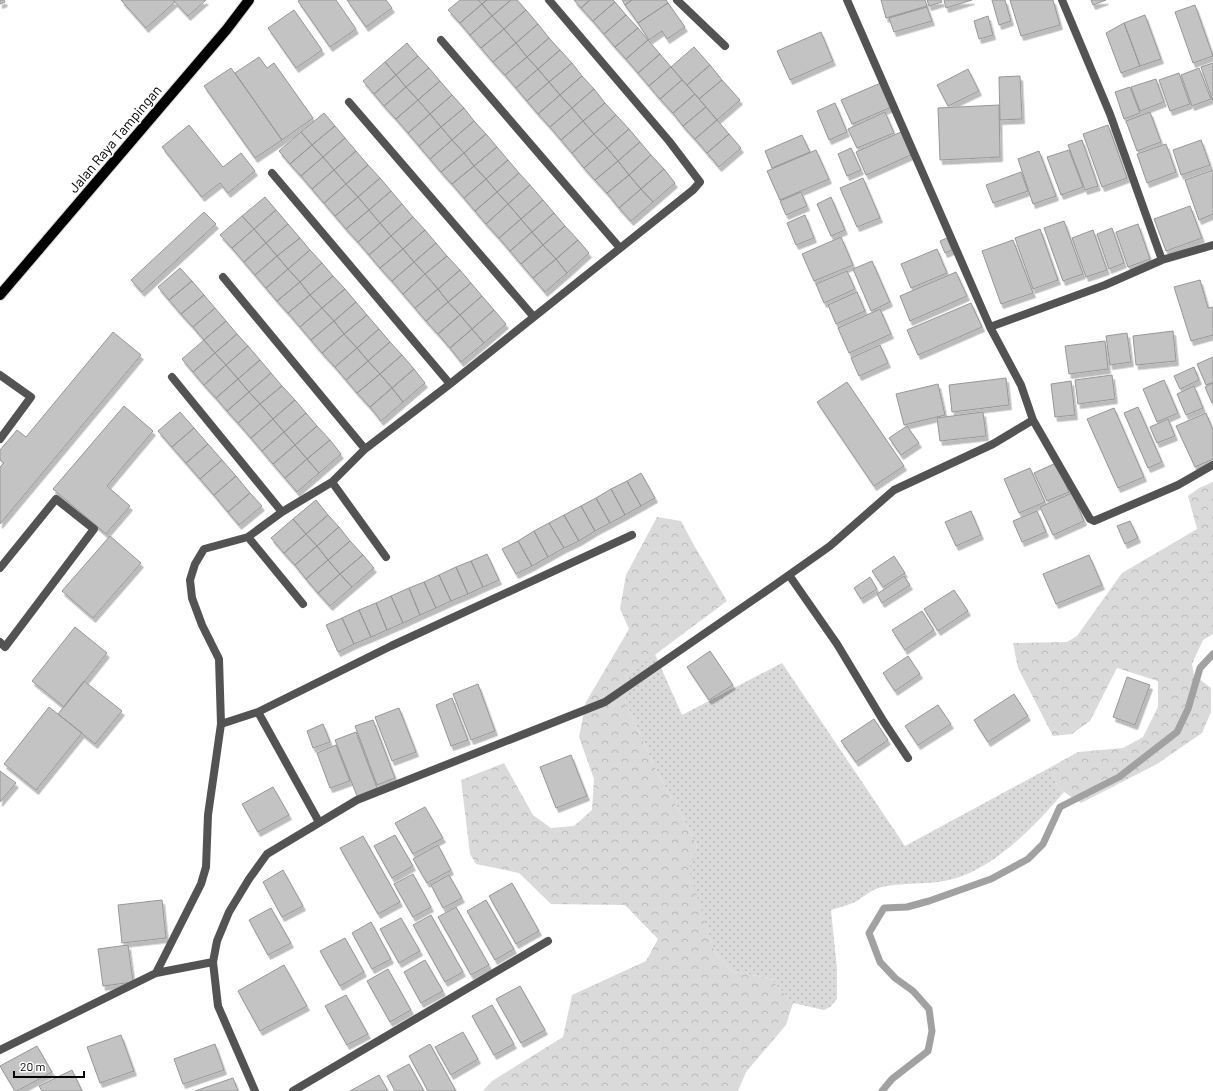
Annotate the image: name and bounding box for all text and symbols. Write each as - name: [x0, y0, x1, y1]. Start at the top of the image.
- street label: Jalan Raya Tampingan: [65, 81, 165, 196]
- scale bar: [14, 1053, 84, 1079]
- text: 20 m: [20, 1059, 46, 1073]

